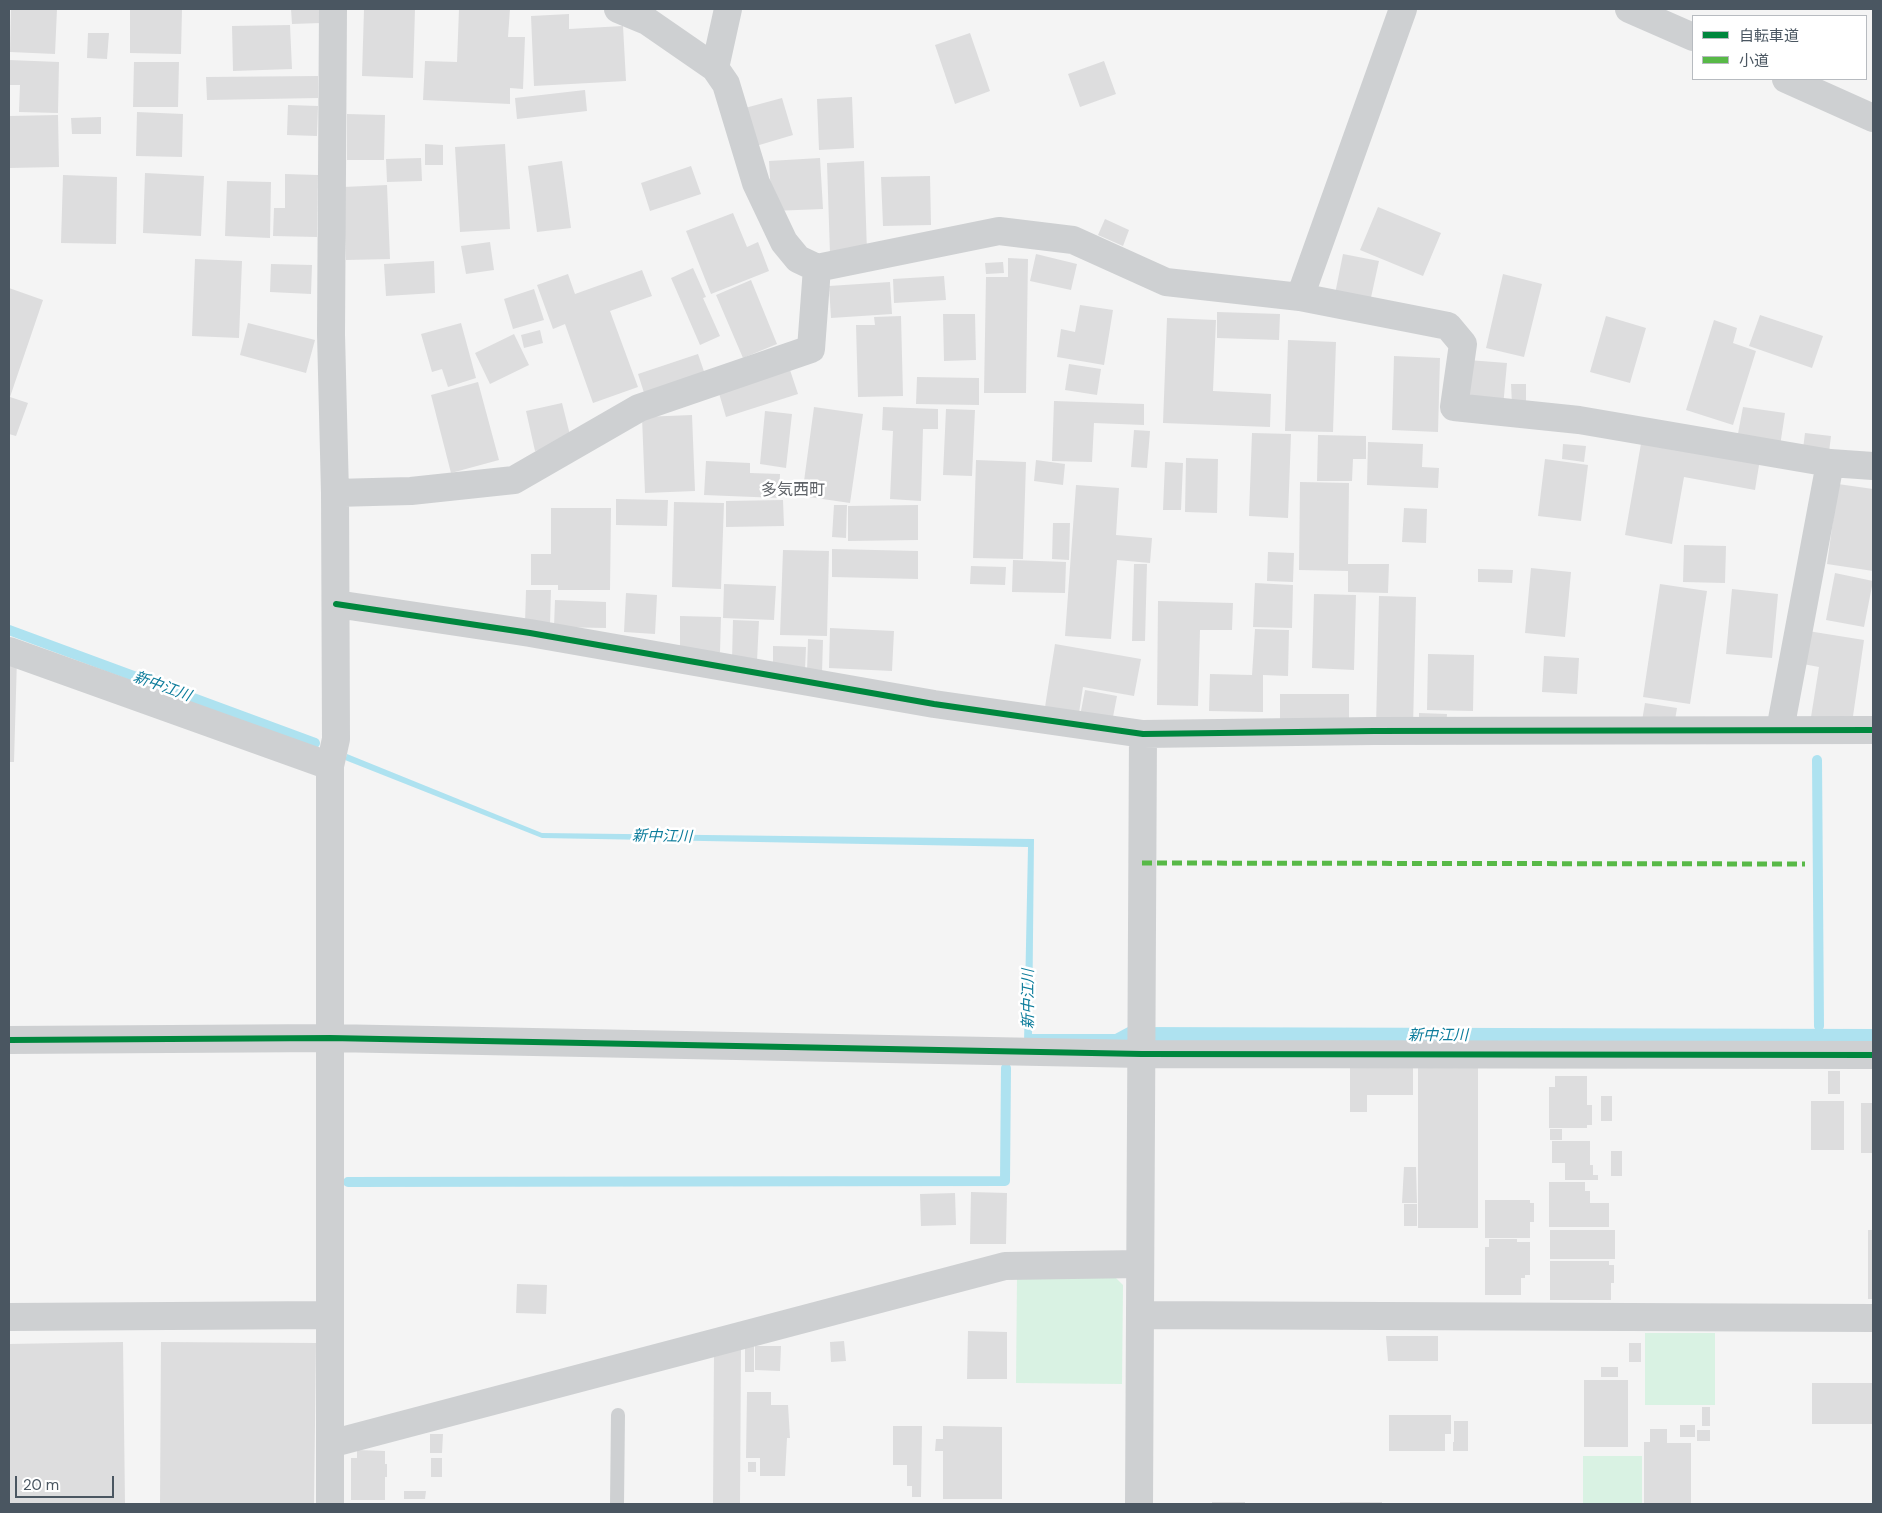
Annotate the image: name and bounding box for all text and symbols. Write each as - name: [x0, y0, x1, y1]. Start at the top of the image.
- legend: [1692, 15, 1867, 80]
- text: 自転車道: [1739, 26, 1799, 46]
- text: 小道: [1739, 51, 1769, 71]
- district label: 多気西町: [761, 481, 825, 501]
- water label: 新中江川: [131, 668, 193, 706]
- water label: 新中江川: [632, 827, 692, 847]
- water label: 新中江川: [1020, 969, 1038, 1029]
- water label: 新中江川: [1408, 1027, 1468, 1045]
- scale bar: [18, 1466, 116, 1498]
- text: 20 m: [23, 1475, 59, 1495]

